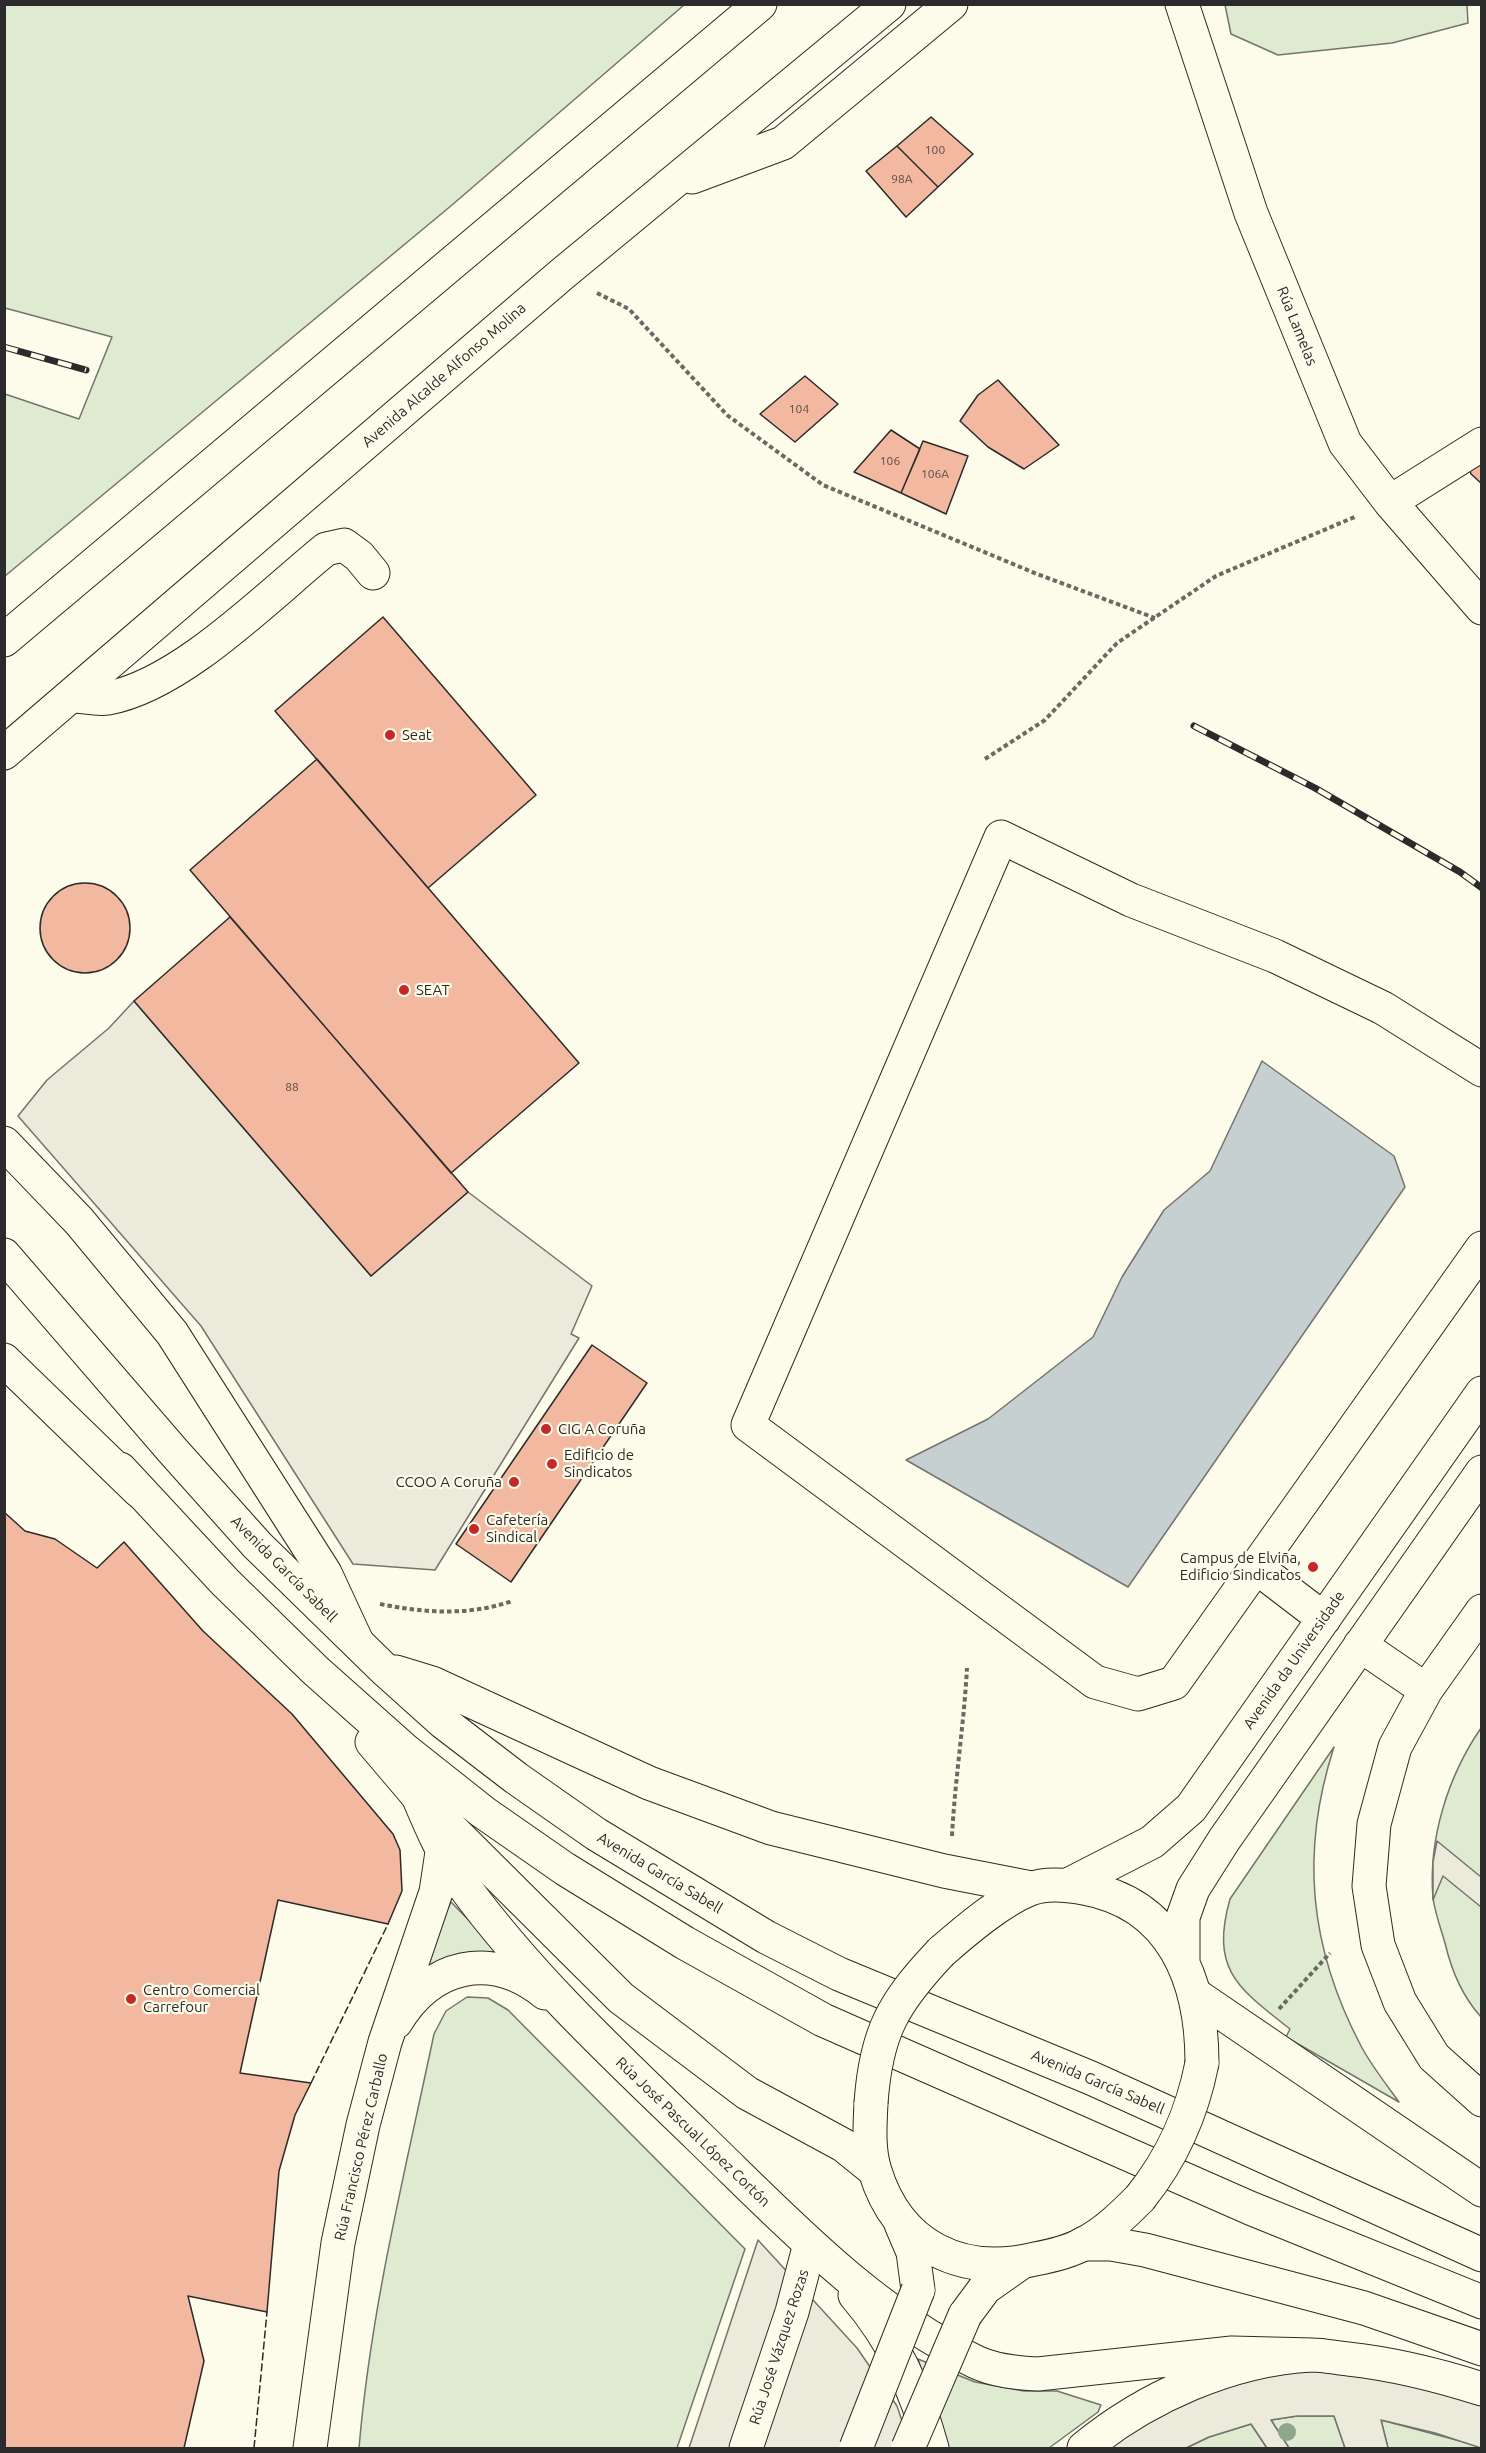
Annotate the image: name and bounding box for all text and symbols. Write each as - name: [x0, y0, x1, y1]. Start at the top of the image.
- house number: 100: [925, 143, 945, 157]
- house number: 98A: [891, 172, 913, 186]
- street label: Rúa Lamelas: [1273, 284, 1321, 368]
- street label: Avenida Alcalde Alfonso Molina: [358, 299, 530, 451]
- house number: 104: [789, 402, 809, 416]
- house number: 106: [880, 454, 900, 468]
- house number: 106A: [921, 467, 949, 481]
- place label: Seat: [402, 726, 432, 744]
- marker: Seat: [383, 728, 397, 742]
- place label: SEAT: [416, 981, 450, 999]
- marker: SEAT: [397, 983, 411, 997]
- house number: 88: [285, 1080, 299, 1094]
- place label: CIG A Coruña: [558, 1420, 646, 1438]
- marker: CIG A Coruña: [539, 1422, 553, 1436]
- place label: Edificio de Sindicatos: [564, 1446, 634, 1481]
- marker: Edificio de Sindicatos: [545, 1457, 559, 1471]
- place label: CCOO A Coruña: [396, 1473, 502, 1491]
- marker: CCOO A Coruña: [507, 1475, 521, 1489]
- place label: Cafetería Sindical: [486, 1511, 548, 1546]
- street label: Avenida García Sabell: [227, 1512, 341, 1626]
- marker: Cafetería Sindical: [467, 1522, 481, 1536]
- place label: Campus de Elviña, Edificio Sindicatos: [1180, 1549, 1301, 1584]
- marker: Campus de Elviña, Edificio Sindicatos: [1306, 1560, 1320, 1574]
- street label: Avenida da Universidade: [1239, 1587, 1349, 1733]
- street label: Avenida García Sabell: [594, 1829, 726, 1917]
- place label: Centro Comercial Carrefour: [143, 1981, 260, 2016]
- marker: Centro Comercial Carrefour: [124, 1992, 138, 2006]
- street label: Avenida García Sabell: [1029, 2046, 1167, 2118]
- street label: Rúa Francisco Pérez Carballo: [331, 2052, 391, 2242]
- street label: Rúa José Pascual López Cortón: [612, 2053, 774, 2211]
- street label: Rúa José Vázquez Rozas: [745, 2267, 813, 2427]

